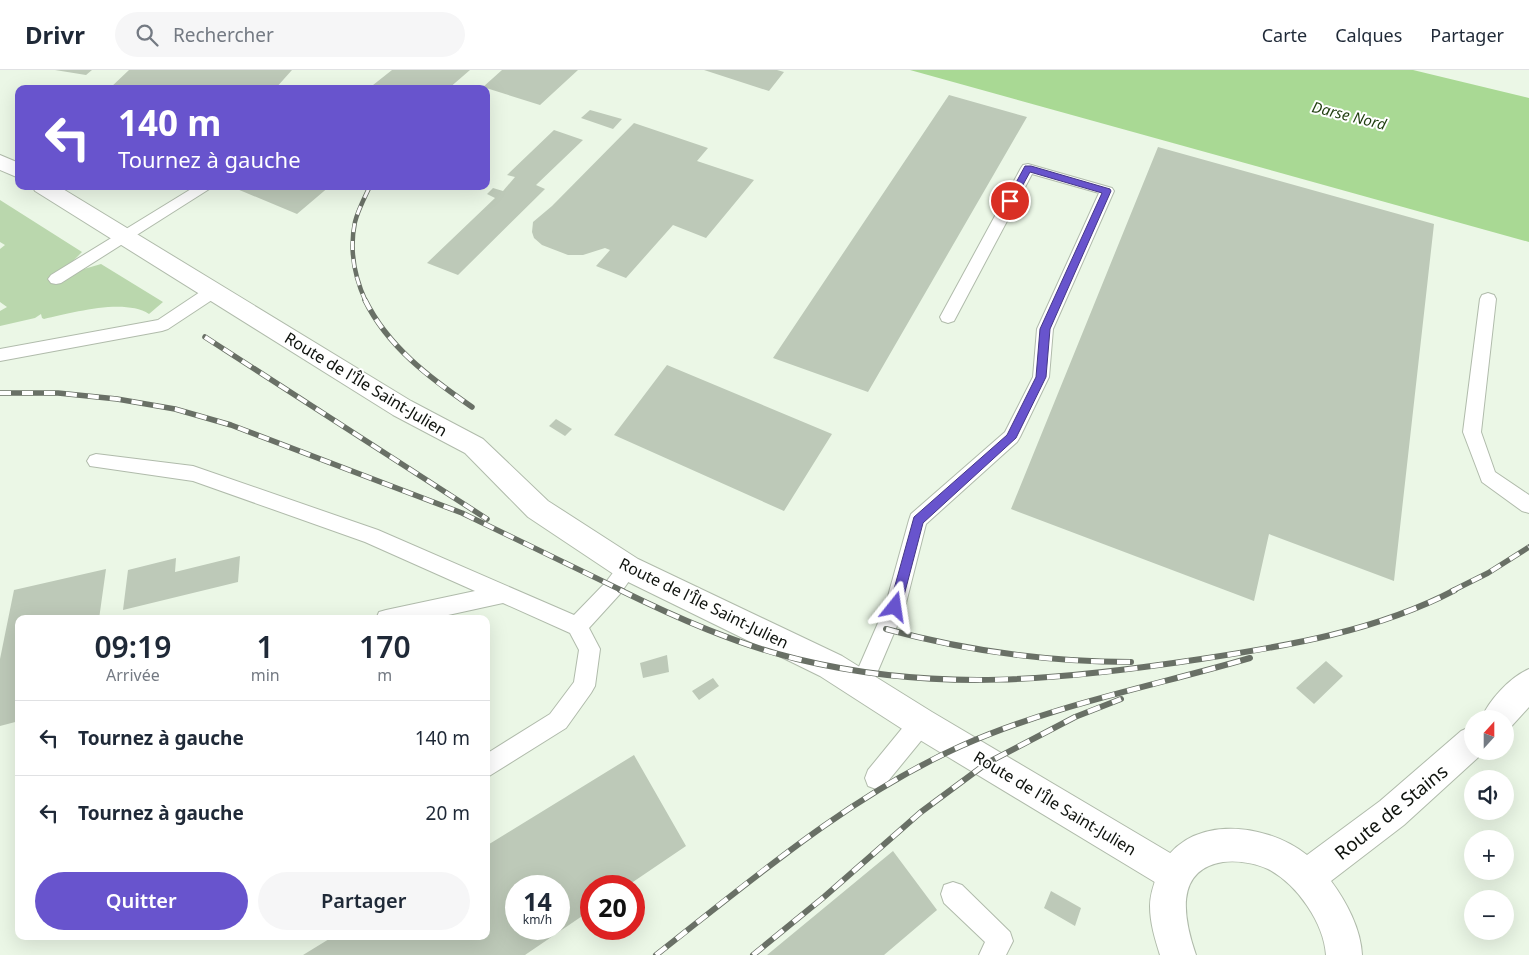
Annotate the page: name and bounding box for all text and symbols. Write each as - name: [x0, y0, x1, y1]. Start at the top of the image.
- search box: [115, 12, 465, 57]
- text: Drivr: [25, 18, 85, 51]
- icon: search: [133, 21, 161, 49]
- text: Rechercher: [173, 22, 274, 48]
- text: Carte: [1262, 23, 1307, 47]
- text: Calques: [1335, 23, 1402, 47]
- text: Partager: [1430, 23, 1504, 47]
- water label: Darse Nord: [1310, 96, 1389, 134]
- text: 140 m: [118, 99, 221, 146]
- icon: left: [35, 105, 100, 170]
- text: Tournez à gauche: [118, 144, 301, 174]
- pin: [989, 180, 1031, 222]
- icon: arrive: [996, 187, 1024, 215]
- street label: Route de l'Île Saint-Julien: [281, 327, 451, 441]
- street label: Route de l'Île Saint-Julien: [616, 552, 792, 654]
- position arrow: [868, 580, 920, 632]
- text: 09:19: [94, 626, 171, 667]
- text: 1: [257, 626, 274, 667]
- text: 170: [359, 626, 411, 667]
- text: Arrivée: [106, 664, 160, 686]
- text: min: [251, 664, 280, 686]
- text: m: [377, 664, 392, 686]
- north arrow: [1464, 710, 1514, 760]
- map controls: [1464, 710, 1514, 940]
- icon: left: [35, 724, 63, 752]
- text: Tournez à gauche: [78, 725, 244, 751]
- text: 140 m: [415, 725, 470, 751]
- street label: Route de l'Île Saint-Julien: [970, 746, 1140, 860]
- street label: Route de Stains: [1329, 758, 1453, 866]
- button: sound: [1464, 770, 1514, 820]
- icon: left: [35, 799, 63, 827]
- text: Tournez à gauche: [78, 800, 244, 826]
- text: 20 m: [426, 800, 470, 826]
- button: +: [1464, 830, 1514, 880]
- button: Quitter: [35, 872, 248, 930]
- button: Partager: [258, 872, 470, 930]
- speed limit sign: 20: [580, 875, 645, 940]
- text: 14: [523, 884, 552, 918]
- button: −: [1464, 890, 1514, 940]
- text: km/h: [523, 911, 552, 928]

